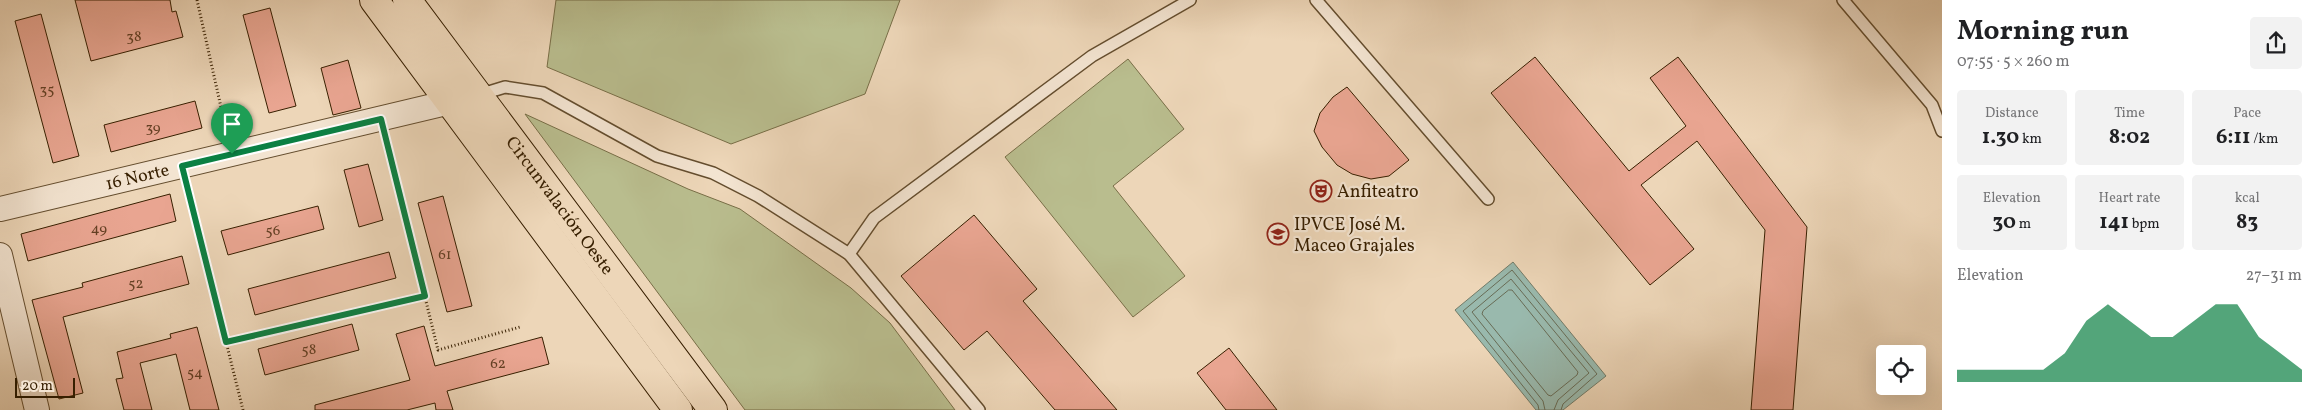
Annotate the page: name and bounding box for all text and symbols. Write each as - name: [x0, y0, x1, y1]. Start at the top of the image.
- text: Morning run: [1957, 12, 2129, 51]
- button: share: [2250, 17, 2302, 69]
- house number: 38: [126, 27, 142, 48]
- text: 07:55 · 5 × 260 m: [1957, 51, 2070, 73]
- house number: 35: [40, 80, 54, 101]
- pin: [211, 103, 253, 154]
- text: Distance: [1985, 104, 2039, 123]
- text: Time: [2114, 104, 2145, 123]
- text: Pace: [2233, 104, 2261, 123]
- icon: arrive: [218, 110, 246, 138]
- house number: 39: [145, 118, 161, 139]
- text: 1.30: [1982, 123, 2019, 152]
- text: 8:02: [2109, 123, 2150, 152]
- text: 6:11: [2216, 123, 2250, 152]
- text: km: [2019, 130, 2042, 149]
- text: /km: [2250, 130, 2278, 149]
- street label: Circunvalación Oeste: [499, 132, 619, 281]
- street label: 16 Norte: [103, 158, 172, 198]
- theatre icon: Anfiteatro: [1309, 179, 1333, 203]
- place label: Anfiteatro: [1337, 180, 1419, 205]
- text: Elevation: [1983, 189, 2041, 208]
- text: Heart rate: [2099, 189, 2160, 208]
- text: kcal: [2235, 189, 2260, 208]
- text: 30: [1993, 208, 2016, 237]
- text: 141: [2099, 208, 2129, 237]
- text: 83: [2236, 208, 2258, 237]
- place label: IPVCE José M. Maceo Grajales: [1294, 213, 1415, 259]
- text: m: [2016, 215, 2031, 234]
- text: bpm: [2129, 215, 2160, 234]
- house number: 49: [91, 219, 107, 240]
- house number: 56: [266, 221, 280, 242]
- school or university icon: IPVCE José M. Maceo Grajales: [1266, 222, 1290, 246]
- house number: 61: [438, 245, 452, 266]
- text: Elevation: [1957, 265, 2024, 287]
- text: 27–31 m: [2246, 265, 2302, 287]
- house number: 52: [128, 274, 144, 295]
- house number: 58: [302, 340, 316, 361]
- map controls: [1876, 345, 1926, 395]
- button: locate: [1876, 345, 1926, 395]
- house number: 62: [490, 354, 506, 375]
- house number: 54: [187, 363, 203, 384]
- scale bar: [15, 375, 75, 398]
- text: 20 m: [22, 377, 53, 396]

